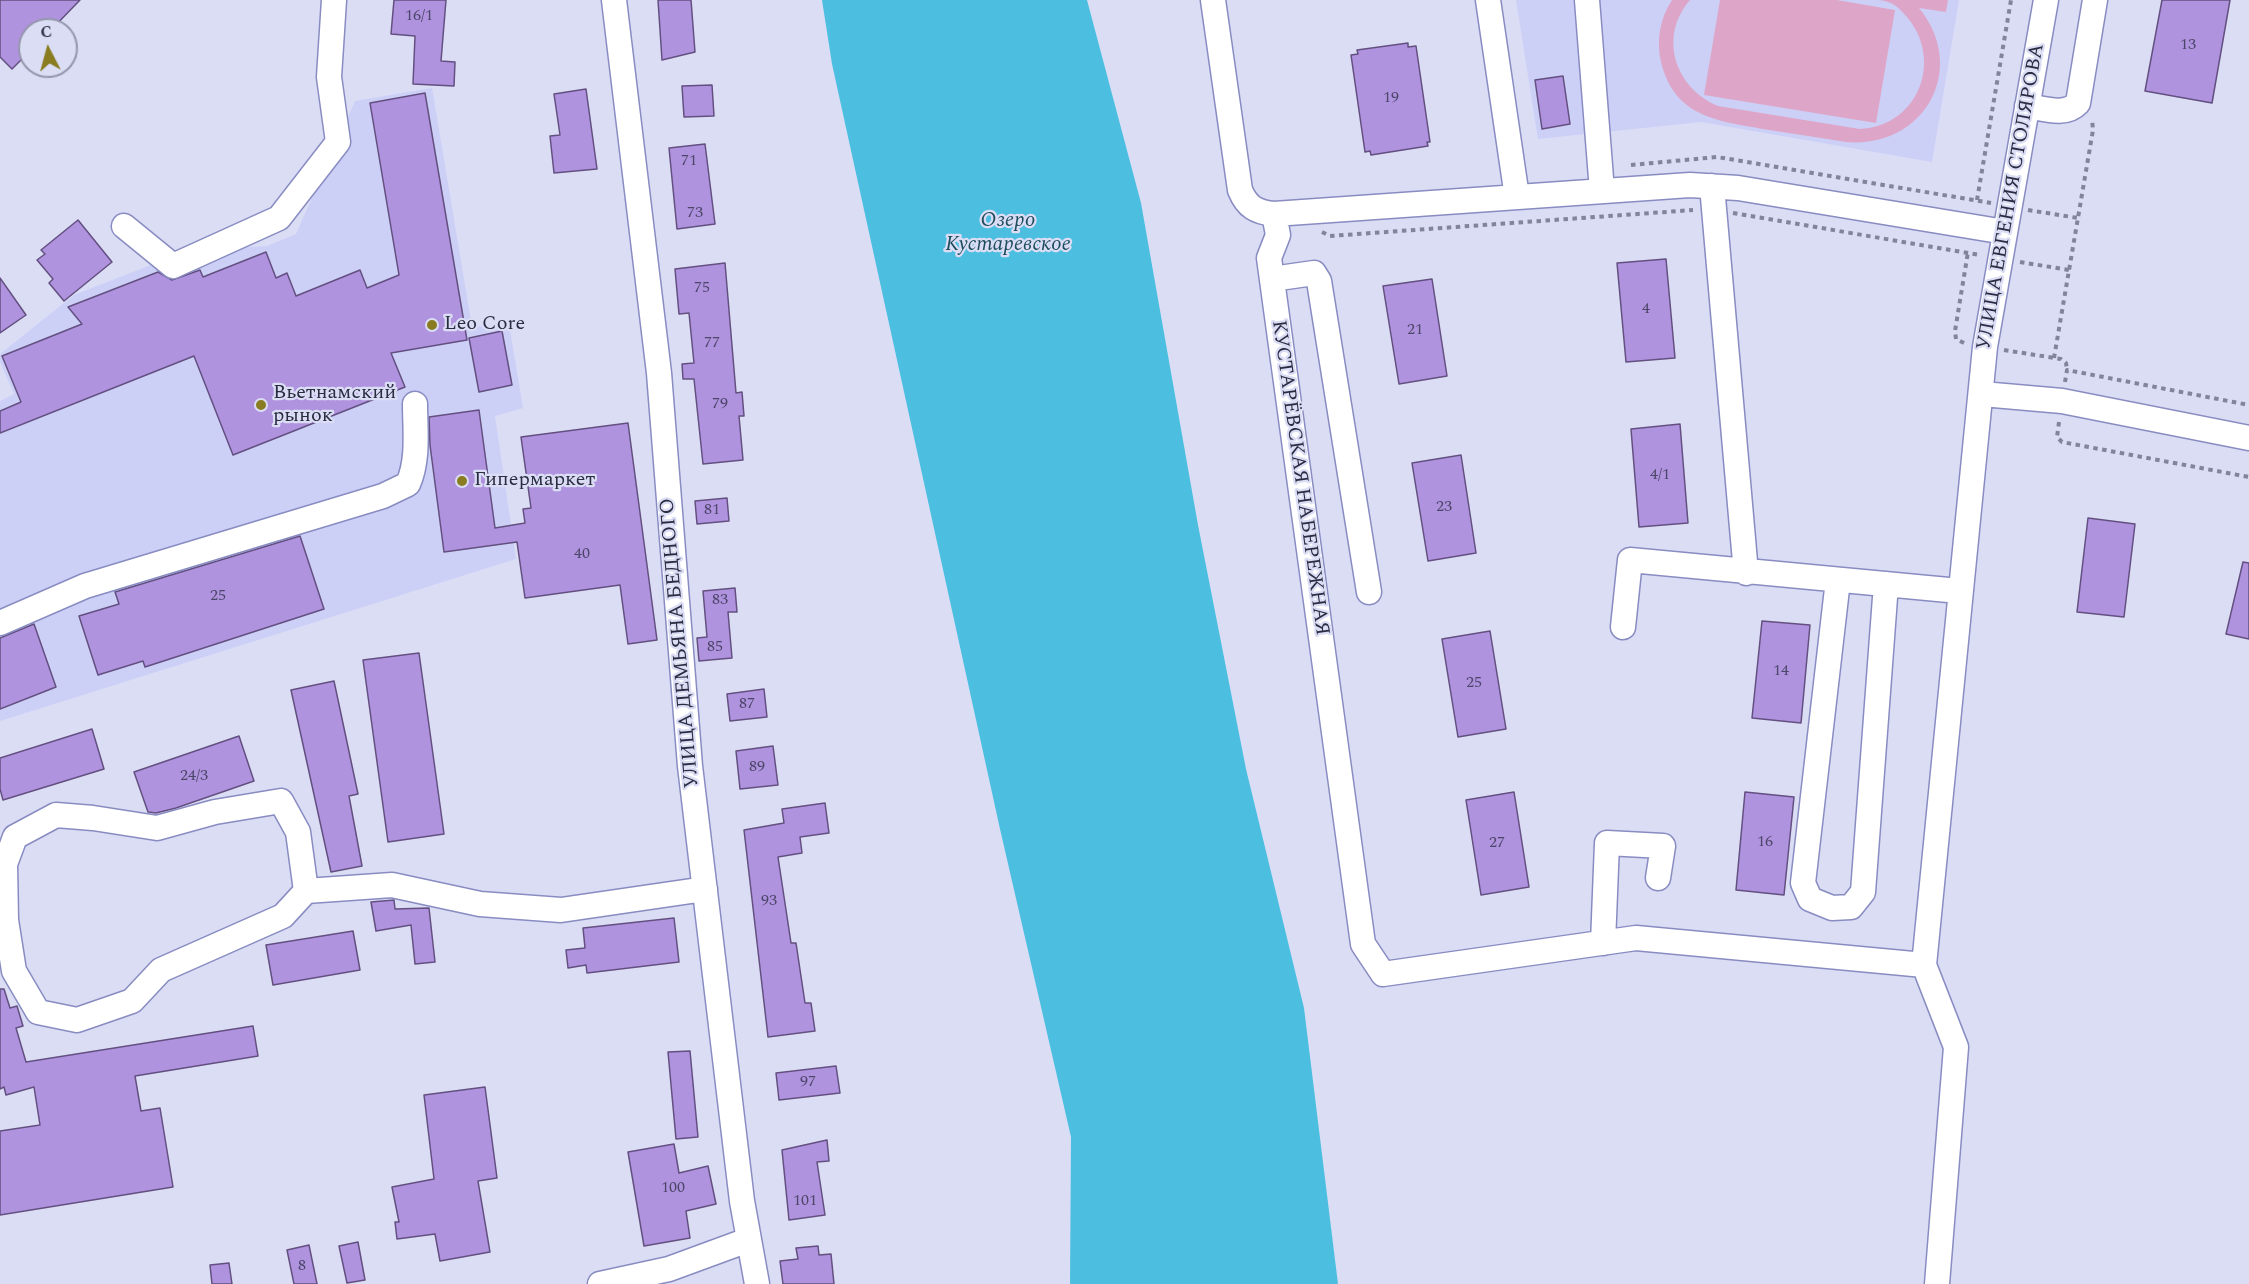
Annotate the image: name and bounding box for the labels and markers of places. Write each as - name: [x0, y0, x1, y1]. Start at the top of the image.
- place label: Leo Core: [444, 313, 525, 337]
- marker: Leo Core: [425, 318, 439, 332]
- place label: Вьетнамский рынок: [273, 382, 396, 429]
- marker: Вьетнамский рынок: [254, 398, 268, 412]
- place label: Гипермаркет: [474, 469, 595, 493]
- marker: Гипермаркет: [455, 474, 469, 488]

